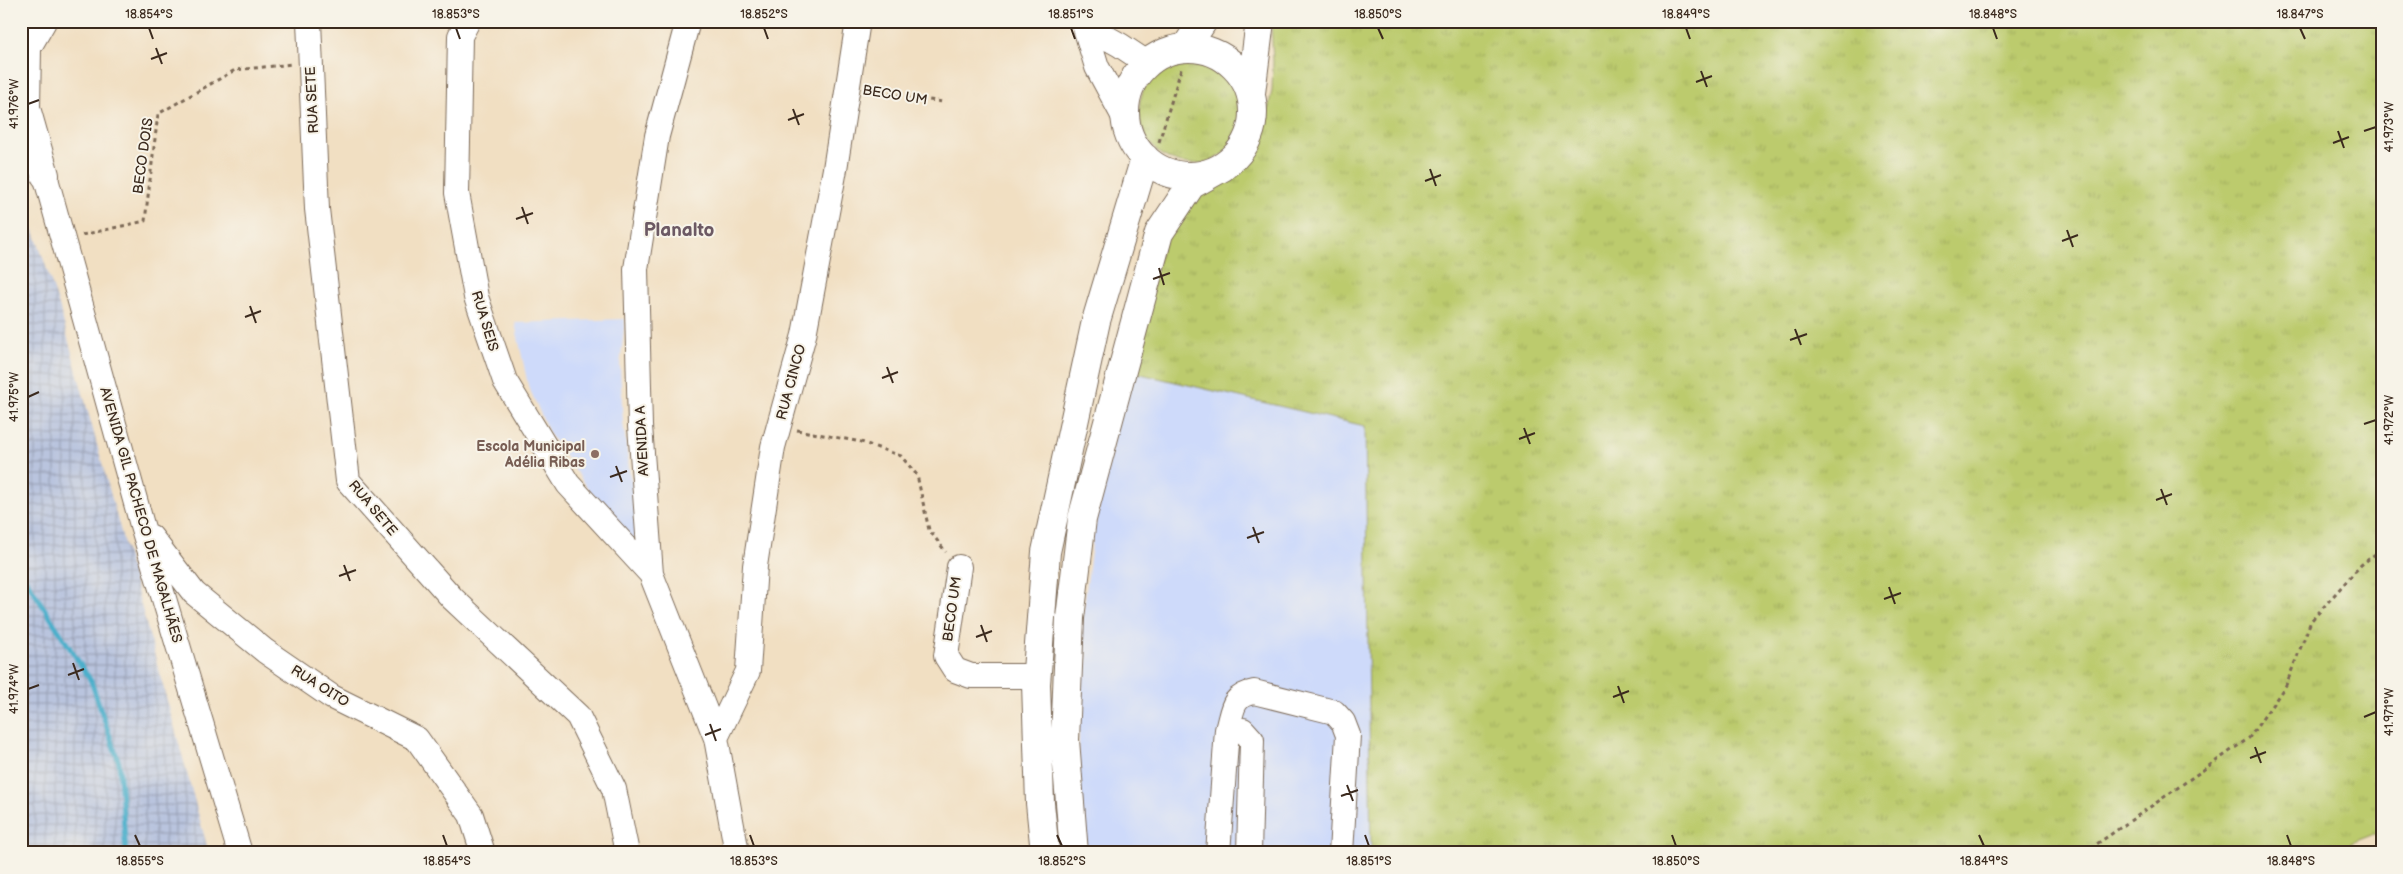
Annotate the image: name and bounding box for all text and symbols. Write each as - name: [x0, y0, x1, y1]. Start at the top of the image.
- text: 18.854°S: [125, 7, 173, 22]
- text: 18.853°S: [432, 7, 480, 22]
- text: 18.852°S: [740, 7, 788, 22]
- text: 18.851°S: [1048, 7, 1094, 22]
- text: 18.850°S: [1354, 7, 1402, 22]
- text: 18.849°S: [1662, 7, 1710, 22]
- text: 18.848°S: [1969, 7, 2017, 22]
- text: 18.847°S: [2277, 7, 2323, 22]
- street label: RUA SETE: [302, 66, 322, 134]
- text: 41.976°W: [7, 79, 22, 129]
- street label: BECO UM: [861, 81, 929, 109]
- text: 41.973°W: [2382, 102, 2397, 152]
- street label: BECO DOIS: [129, 117, 157, 195]
- district label: Planalto: [644, 219, 715, 242]
- street label: RUA SEIS: [468, 289, 502, 353]
- street label: RUA CINCO: [773, 342, 809, 422]
- text: 41.975°W: [7, 372, 22, 422]
- street label: AVENIDA GIL PACHECO DE MAGALHÃES: [96, 385, 187, 645]
- text: 41.972°W: [2382, 395, 2397, 445]
- street label: AVENIDA A: [632, 405, 652, 477]
- place label: Escola Municipal Adélia Ribas: [476, 438, 585, 471]
- marker: Escola Municipal Adélia Ribas: [589, 448, 601, 460]
- street label: RUA SETE: [345, 477, 401, 539]
- street label: BECO UM: [939, 575, 965, 643]
- street label: RUA OITO: [288, 661, 352, 711]
- text: 41.974°W: [7, 664, 22, 714]
- text: 41.971°W: [2382, 688, 2397, 736]
- text: 18.855°S: [116, 854, 164, 869]
- text: 18.854°S: [423, 854, 471, 869]
- text: 18.853°S: [730, 854, 778, 869]
- text: 18.852°S: [1038, 854, 1086, 869]
- text: 18.851°S: [1346, 854, 1392, 869]
- text: 18.850°S: [1652, 854, 1700, 869]
- text: 18.849°S: [1960, 854, 2008, 869]
- text: 18.848°S: [2267, 854, 2315, 869]

